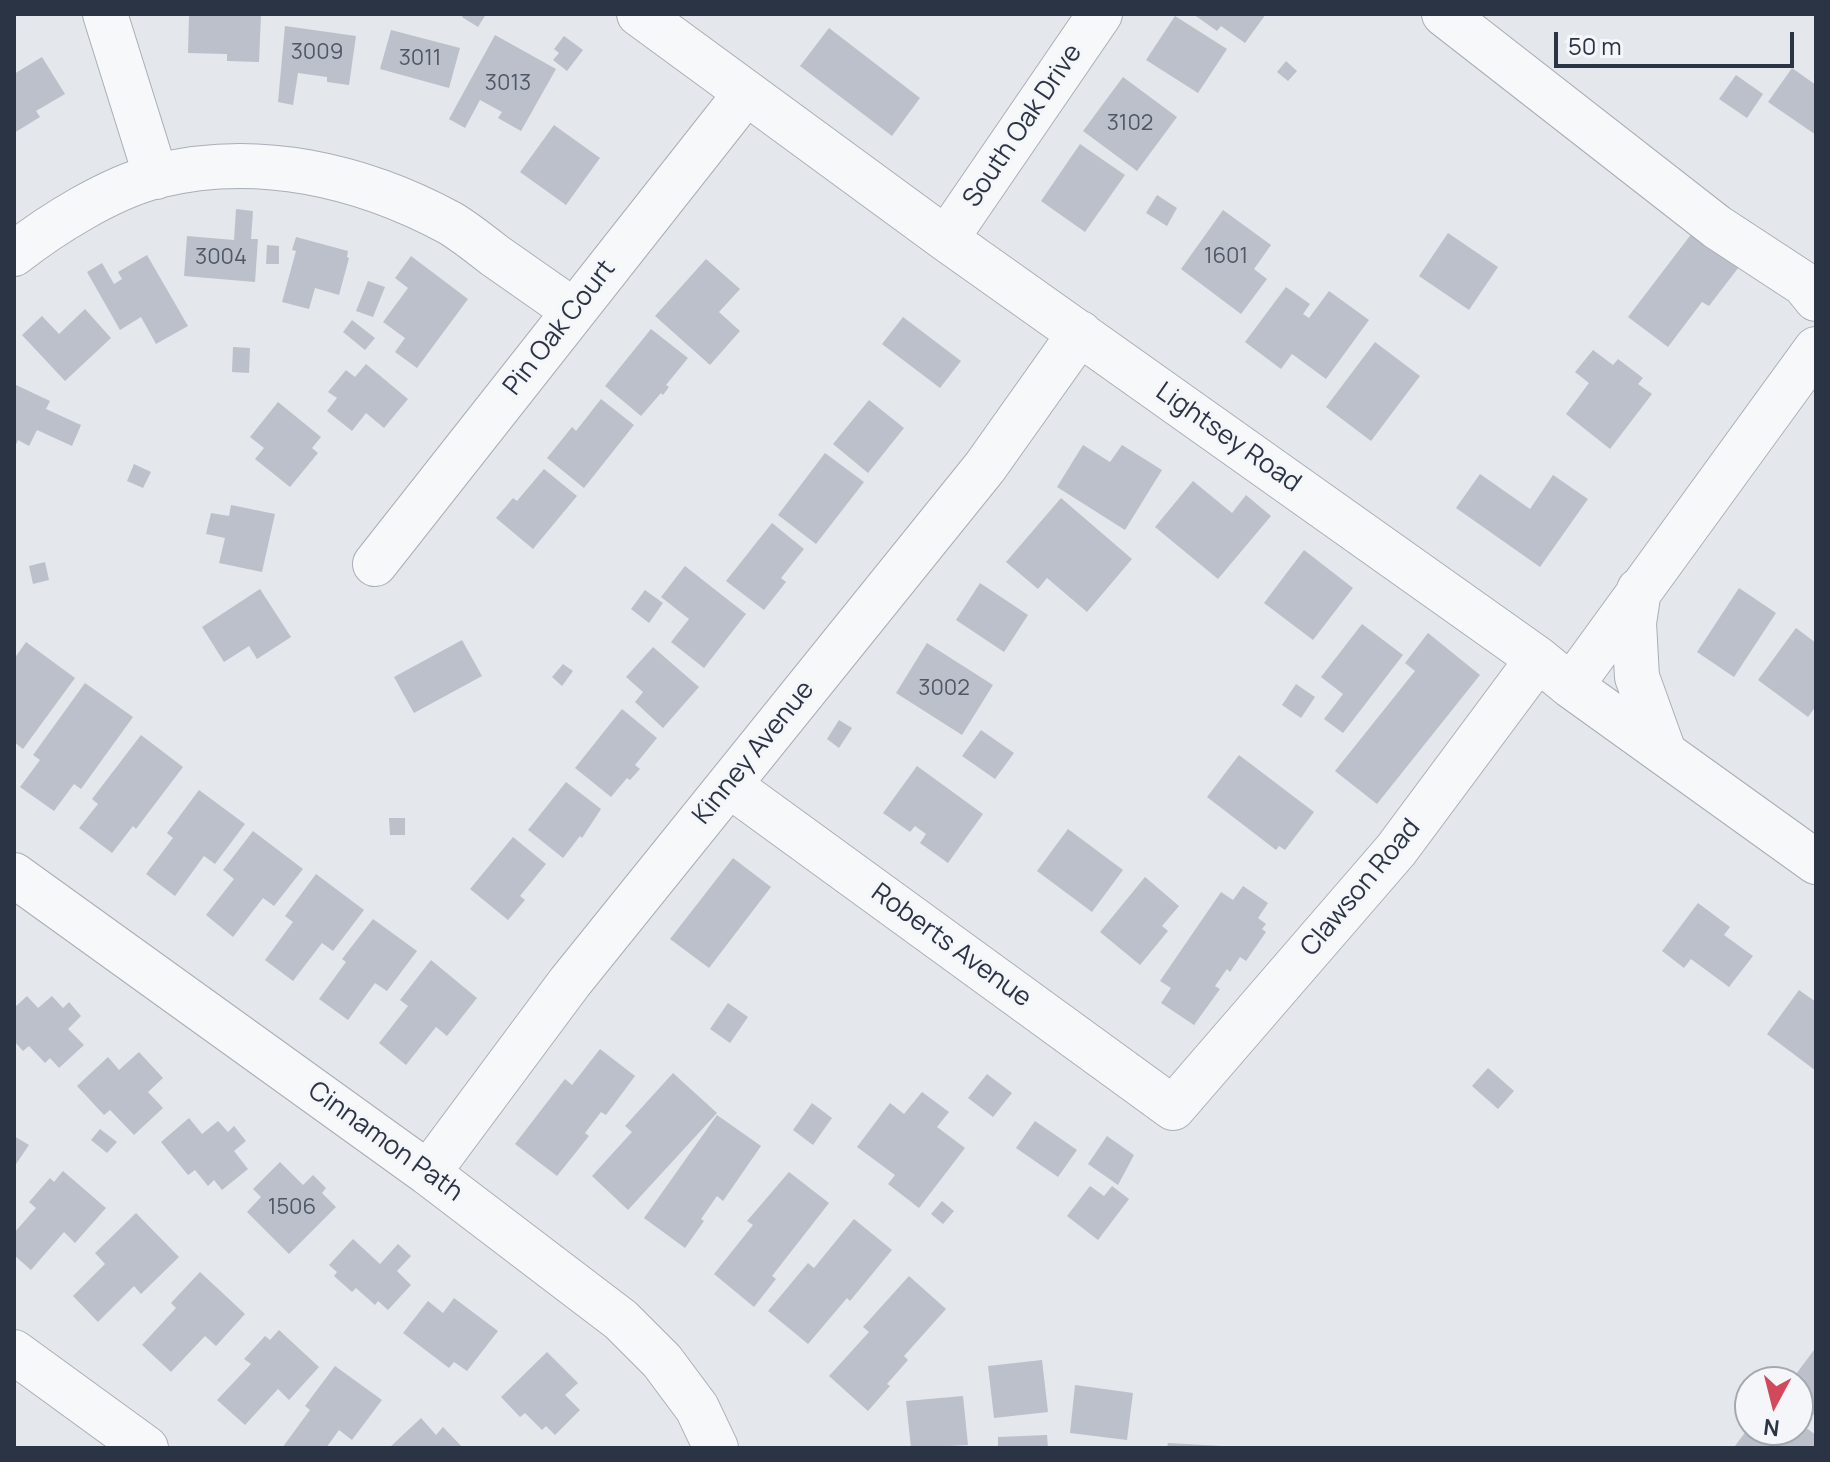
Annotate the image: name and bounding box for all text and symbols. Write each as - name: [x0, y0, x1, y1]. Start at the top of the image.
- scale bar: [1558, 16, 1798, 66]
- text: 50 m: [1568, 29, 1622, 62]
- street label: South Oak Drive: [957, 38, 1089, 214]
- house number: 3009: [291, 40, 343, 66]
- house number: 3011: [399, 46, 441, 72]
- house number: 3013: [485, 71, 531, 97]
- house number: 3102: [1107, 111, 1153, 137]
- house number: 1601: [1204, 244, 1248, 270]
- house number: 3004: [195, 245, 247, 271]
- street label: Pin Oak Court: [498, 254, 622, 402]
- street label: Lightsey Road: [1150, 377, 1306, 499]
- street label: Kinney Avenue: [687, 675, 821, 831]
- house number: 3002: [918, 676, 970, 702]
- street label: Clawson Road: [1295, 813, 1427, 963]
- street label: Roberts Avenue: [865, 878, 1037, 1014]
- street label: Cinnamon Path: [302, 1075, 468, 1209]
- house number: 1506: [268, 1195, 316, 1221]
- north arrow: [1734, 1366, 1814, 1446]
- text: N: [1762, 1412, 1781, 1444]

